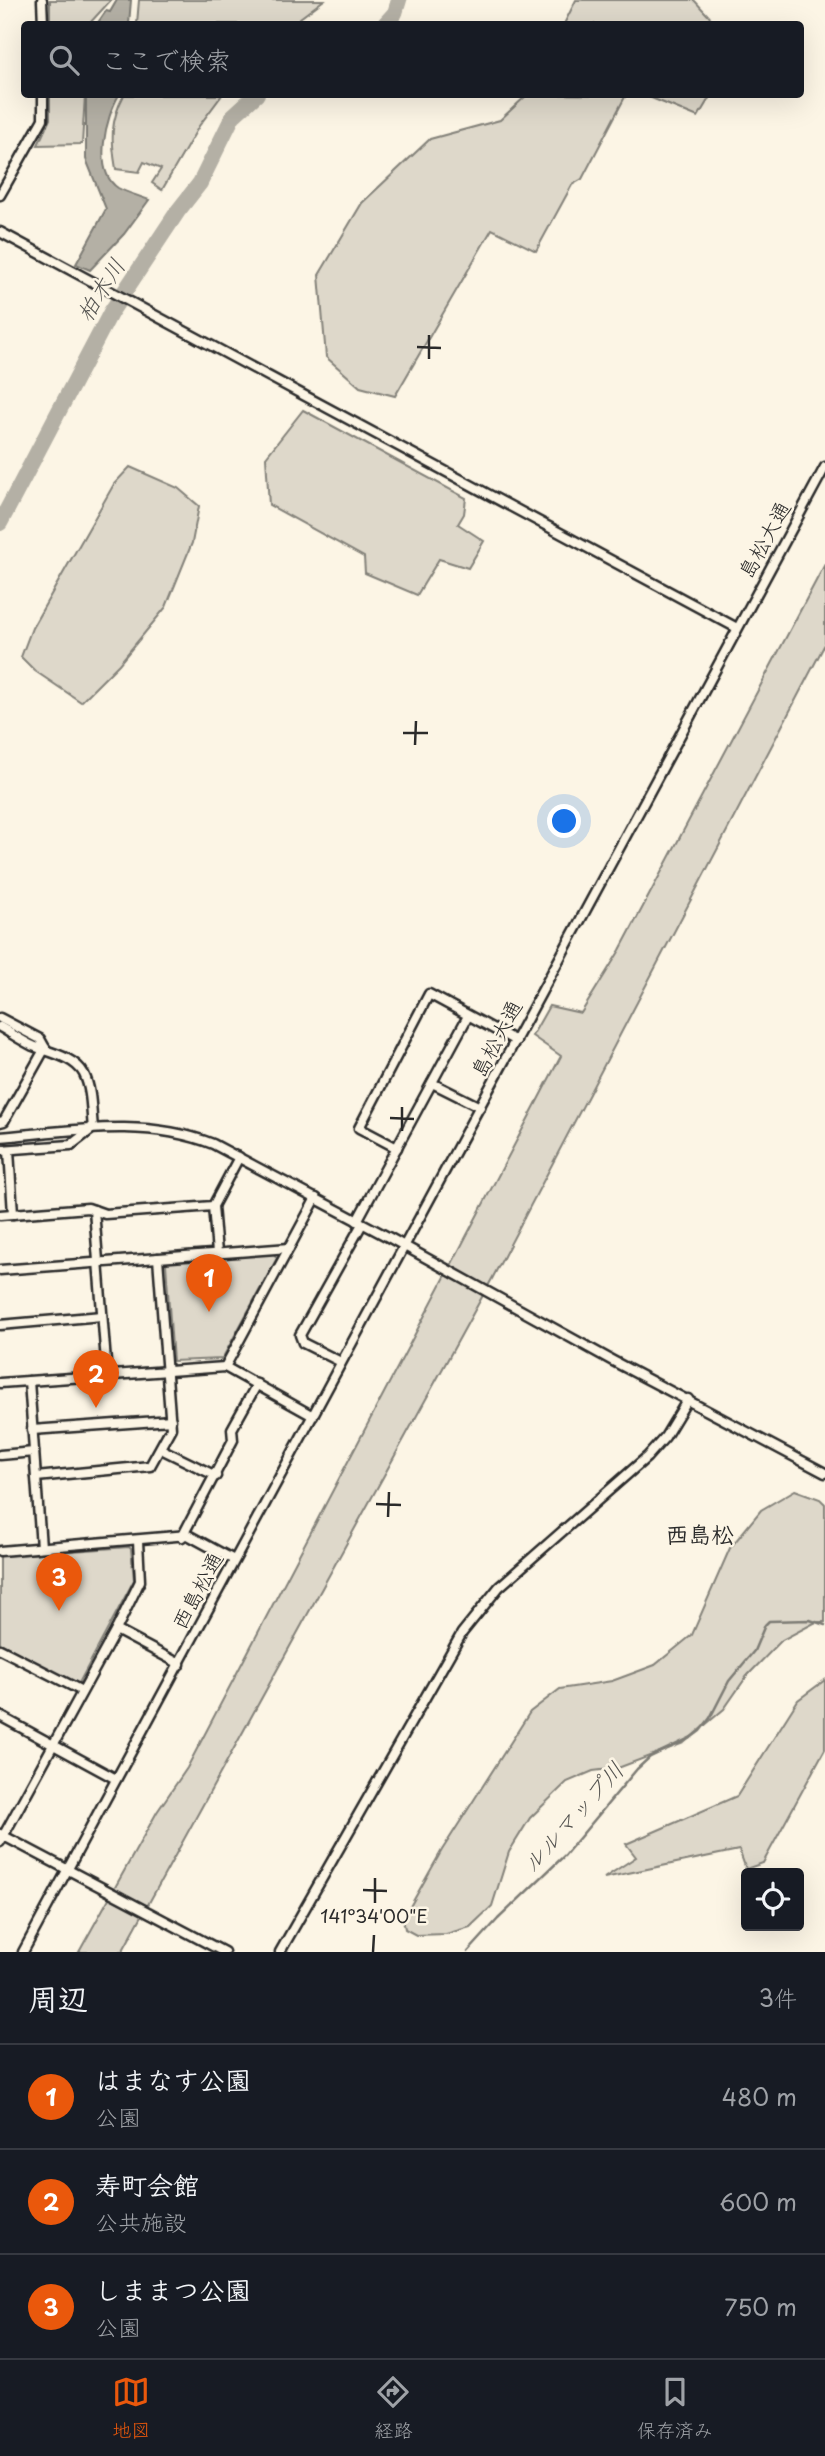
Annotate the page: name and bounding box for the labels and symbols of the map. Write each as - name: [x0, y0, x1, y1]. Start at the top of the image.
- water label: 柏木川: [67, 251, 133, 328]
- street label: 島松大通: [729, 495, 798, 584]
- your location: [547, 804, 581, 838]
- street label: 島松大通: [461, 993, 529, 1083]
- pin: 1: [186, 1254, 232, 1312]
- pin: 2: [73, 1350, 119, 1408]
- district label: 西島松: [666, 1516, 735, 1551]
- street label: 西島松通: [162, 1545, 230, 1635]
- pin: 3: [36, 1553, 82, 1611]
- water label: ルルマップ川: [513, 1753, 631, 1879]
- text: 141°34'00"E: [320, 1902, 428, 1929]

